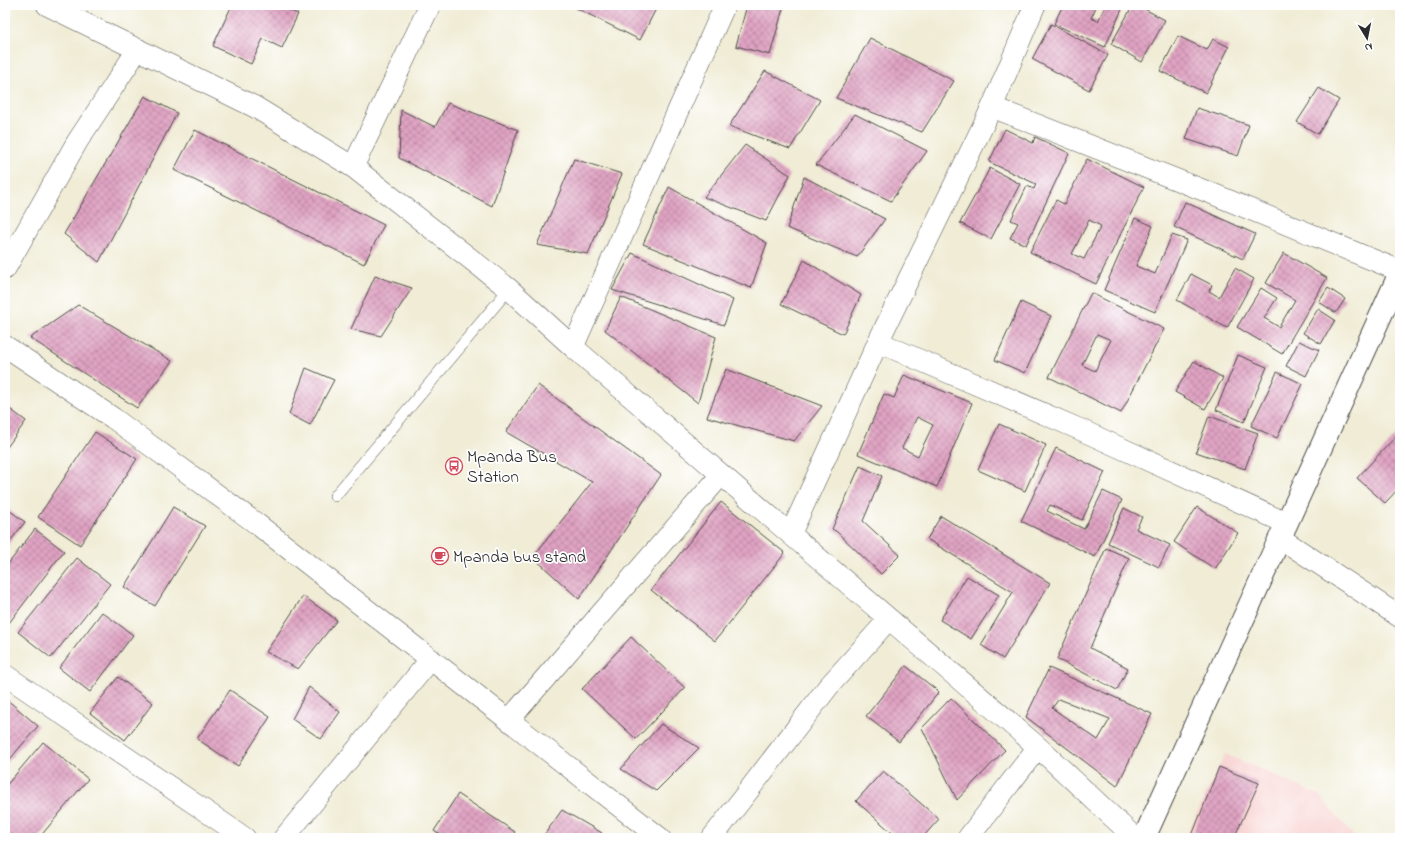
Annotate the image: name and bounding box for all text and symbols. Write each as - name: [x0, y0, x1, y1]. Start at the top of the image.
- north arrow: [1347, 18, 1387, 58]
- text: N: [1364, 38, 1374, 55]
- place label: Mpanda Bus Station: [467, 445, 557, 490]
- bus stop icon: Mpanda Bus Station: [444, 456, 464, 476]
- place label: Mpanda bus stand: [453, 545, 587, 570]
- cafe icon: Mpanda bus stand: [430, 546, 450, 566]

